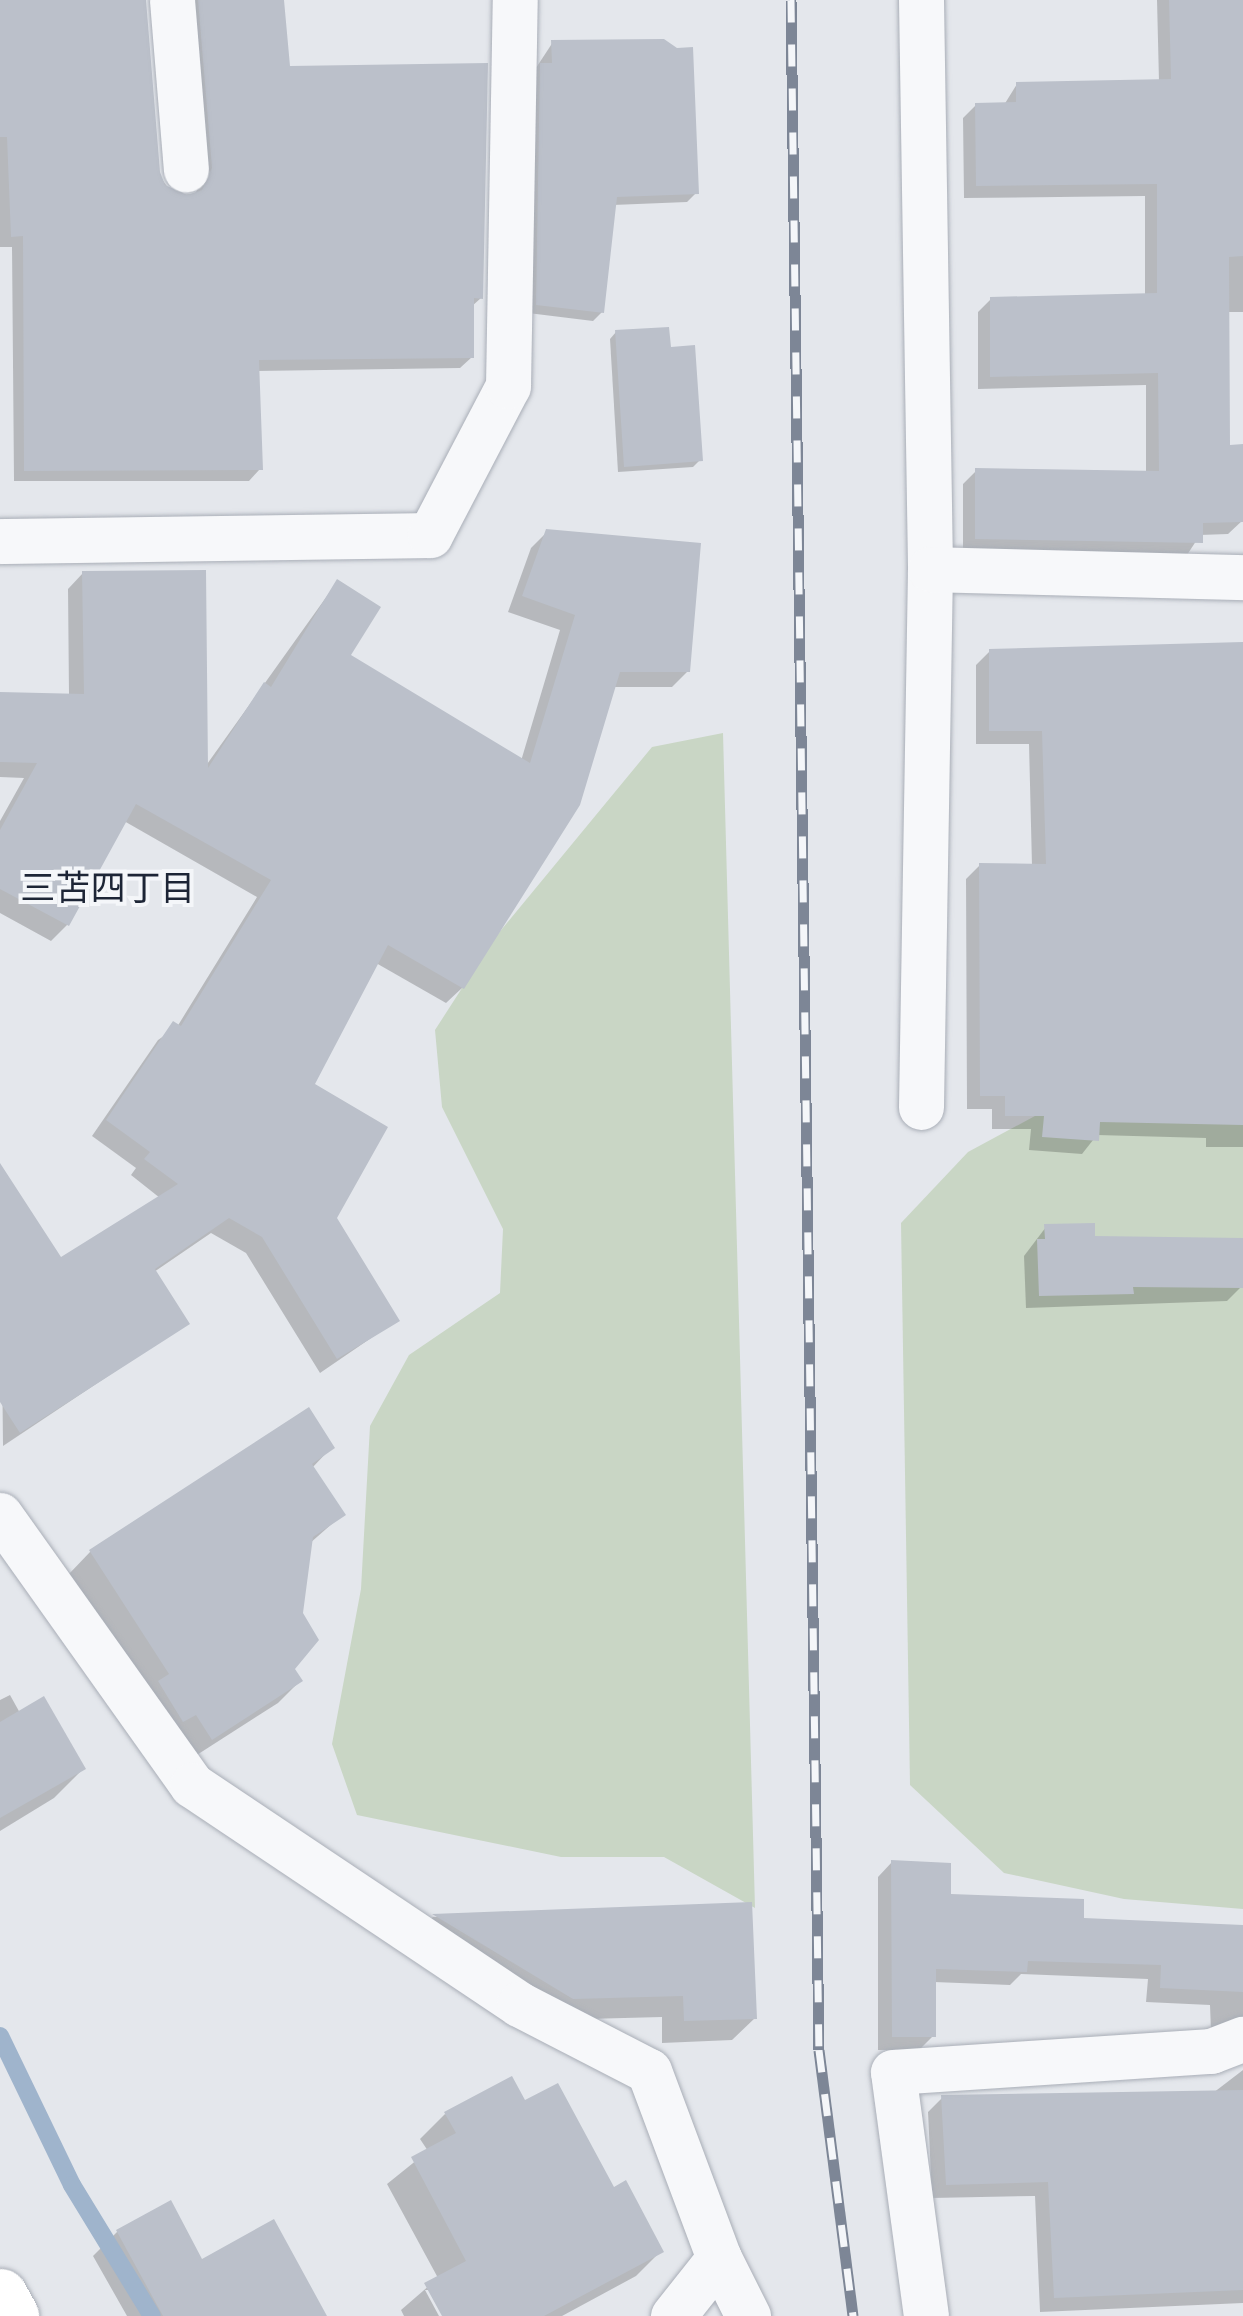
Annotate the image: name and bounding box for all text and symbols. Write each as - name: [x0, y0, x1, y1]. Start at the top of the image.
- district label: 三苫四丁目: [21, 868, 195, 910]

